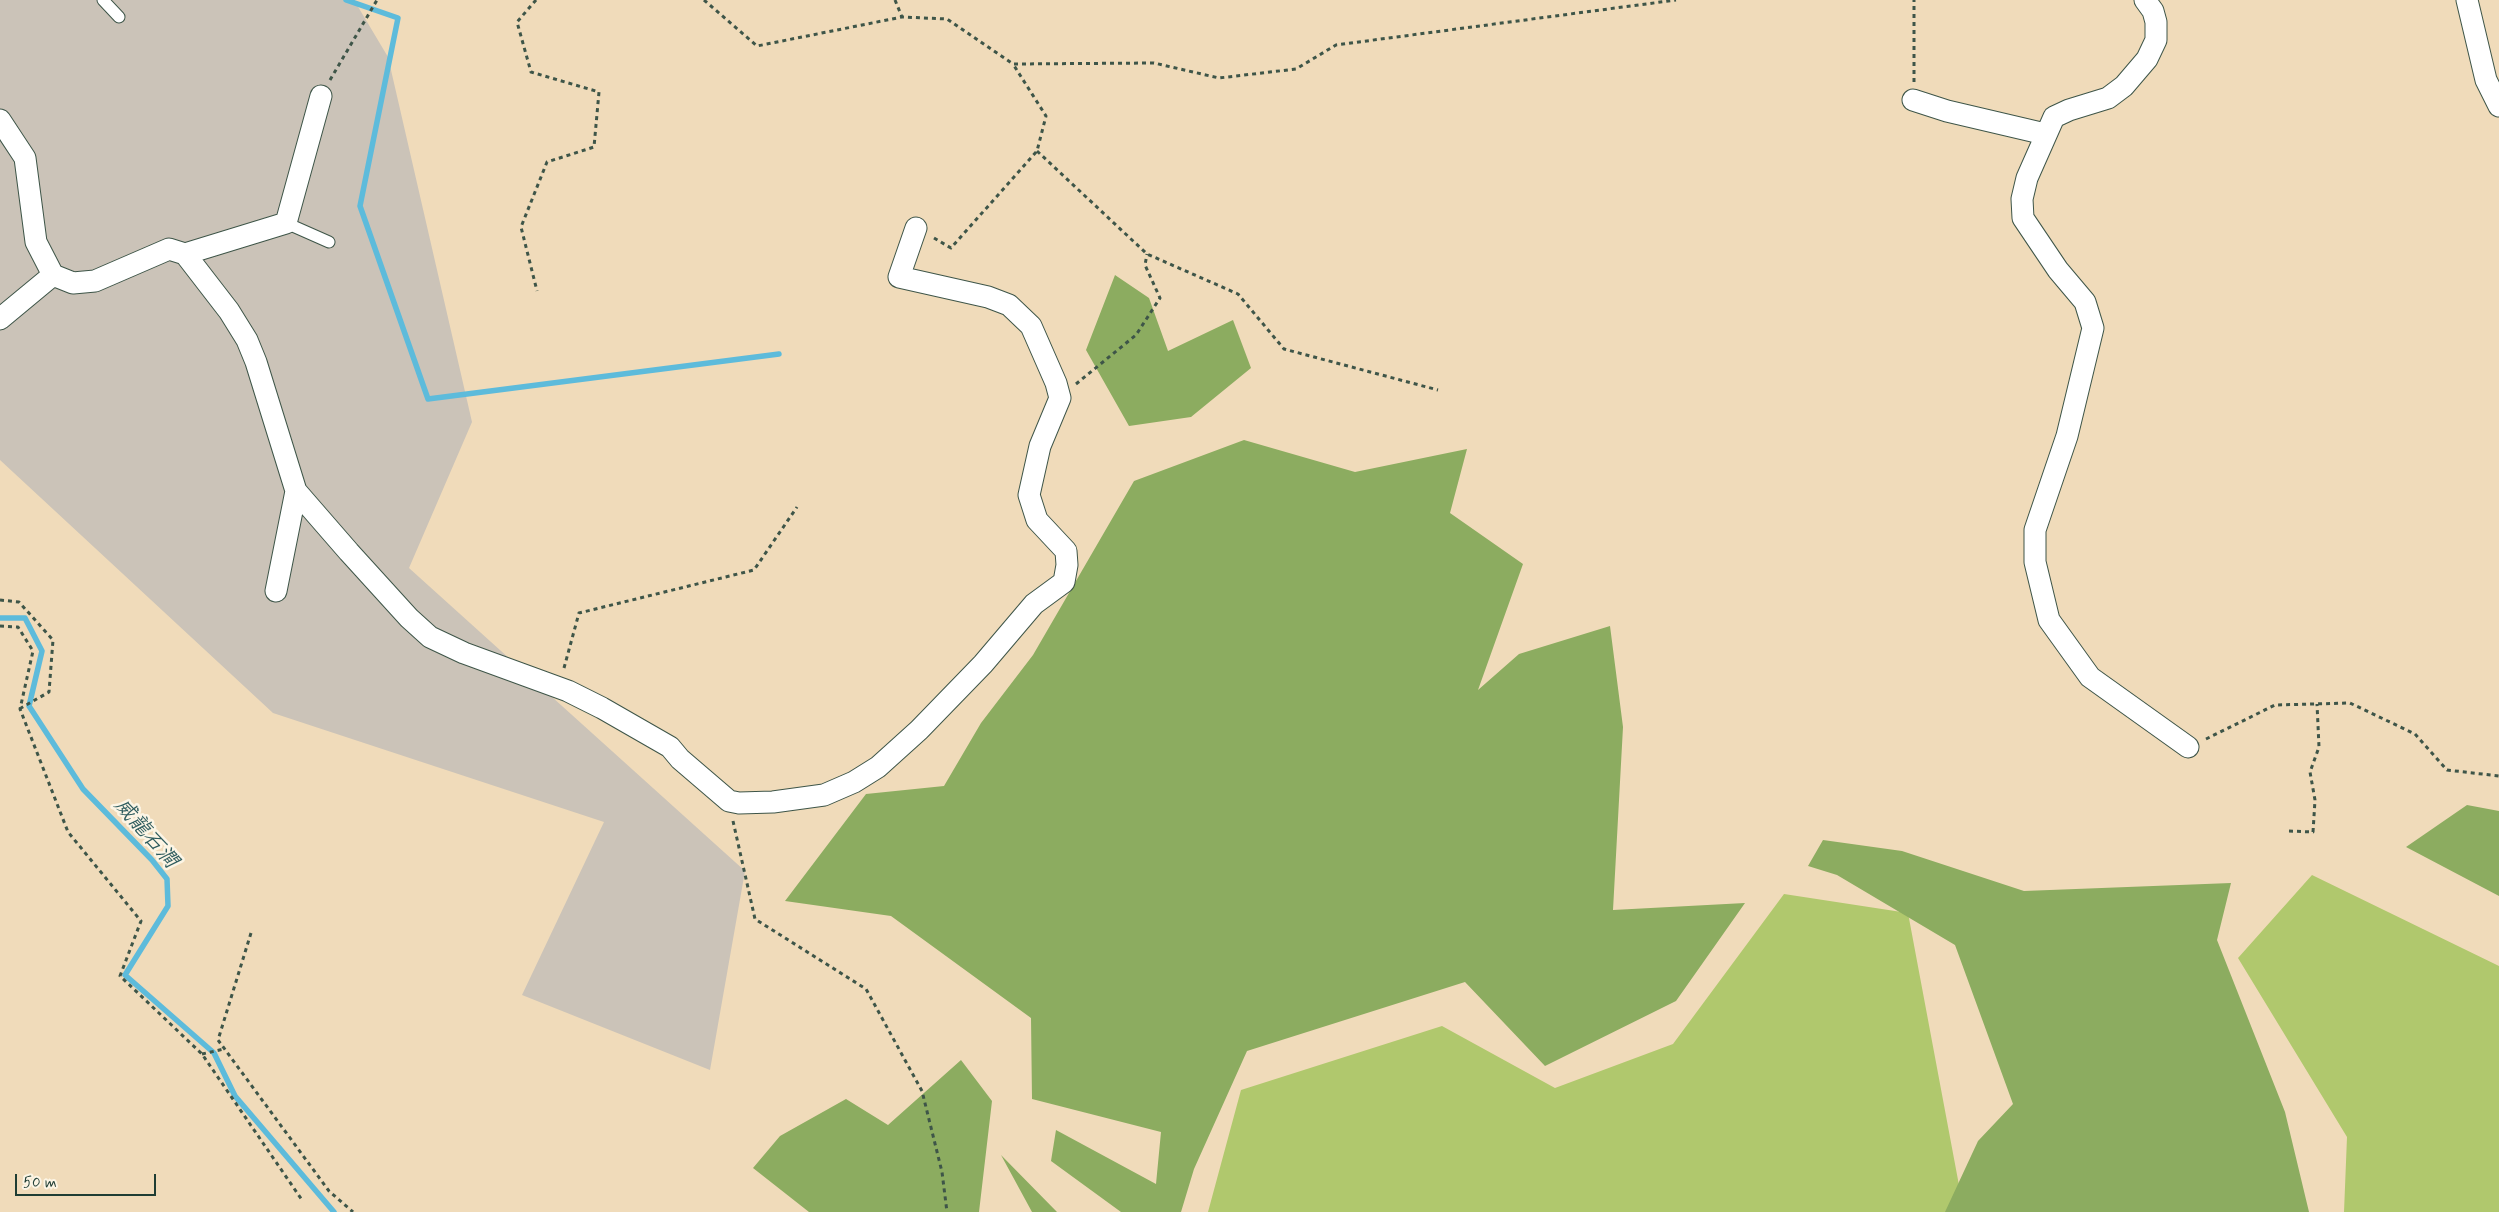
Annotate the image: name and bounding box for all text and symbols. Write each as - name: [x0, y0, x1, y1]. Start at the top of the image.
- water label: 威龍石澗: [108, 794, 182, 874]
- scale bar: [18, 1164, 159, 1196]
- text: 50 m: [23, 1173, 57, 1193]

